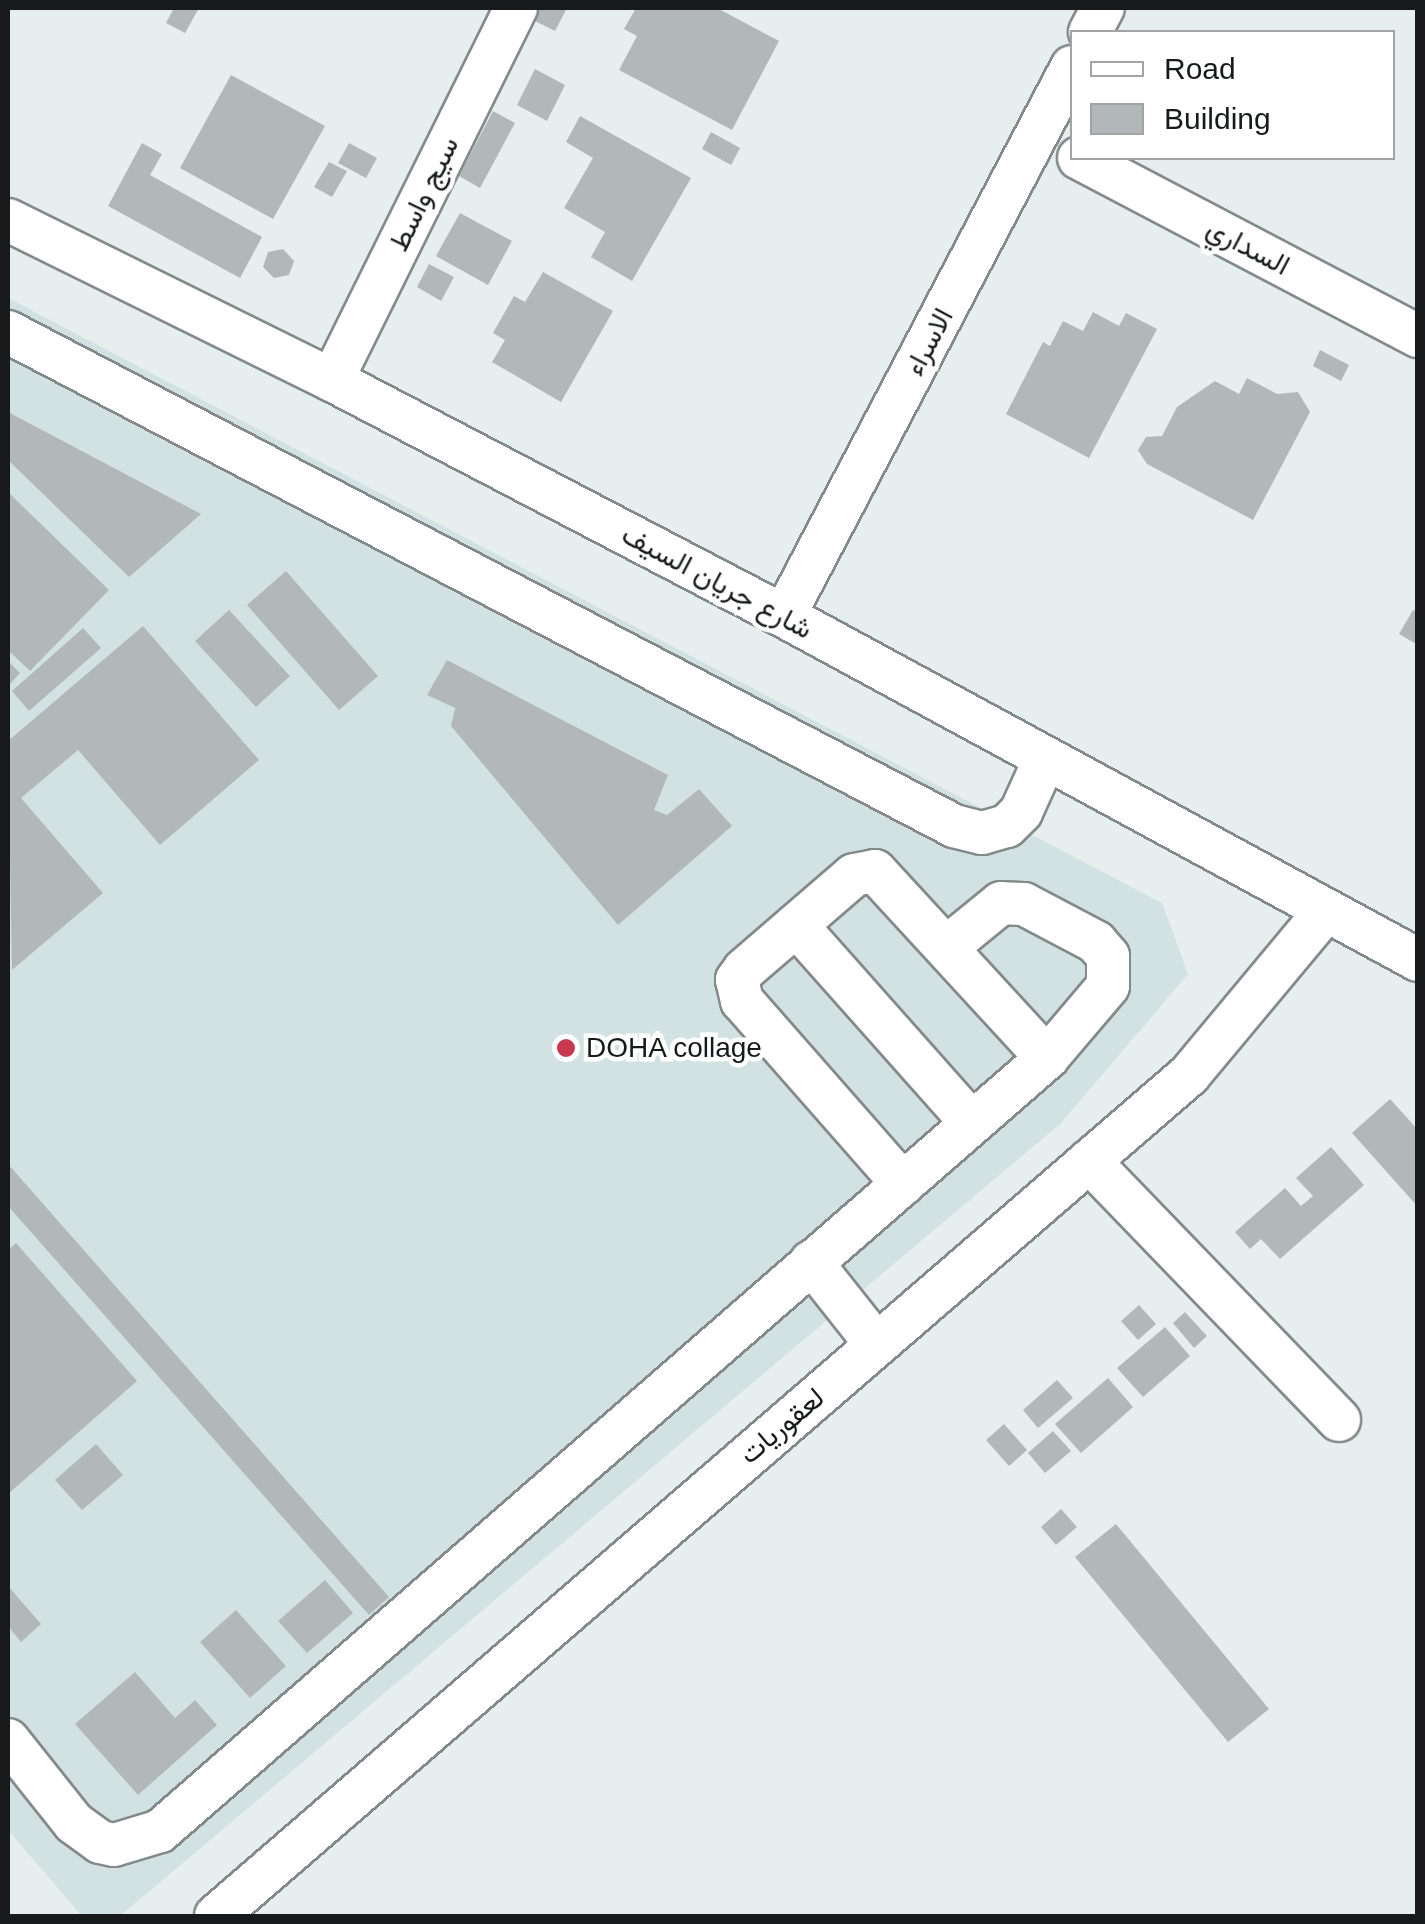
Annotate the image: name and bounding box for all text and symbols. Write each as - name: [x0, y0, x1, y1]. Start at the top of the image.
- legend: [1070, 30, 1395, 160]
- text: Road: [1164, 52, 1236, 85]
- text: Building: [1164, 102, 1271, 135]
- street label: سيج واسط: [382, 131, 466, 257]
- street label: السداري: [1201, 211, 1295, 283]
- street label: الاسراء: [897, 303, 961, 381]
- street label: شارع جريان السيف: [616, 518, 818, 646]
- place label: DOHA collage: [586, 1031, 763, 1065]
- marker: DOHA collage: [555, 1037, 577, 1059]
- street label: لعقوريات: [733, 1381, 831, 1471]

